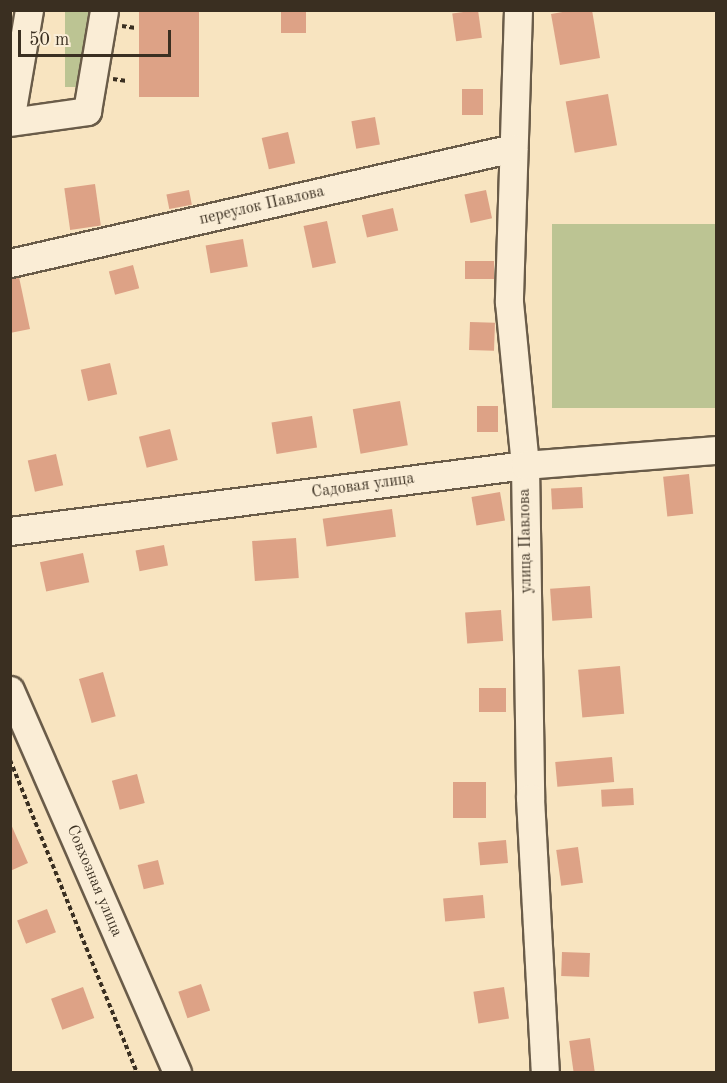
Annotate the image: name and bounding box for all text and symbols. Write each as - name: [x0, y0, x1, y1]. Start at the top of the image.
- scale bar: [21, 18, 174, 56]
- text: 50 m: [29, 31, 69, 49]
- street label: переулок Павлова: [198, 182, 326, 230]
- street label: Садовая улица: [310, 469, 416, 503]
- street label: улица Павлова: [515, 488, 537, 594]
- street label: Совхозная улица: [62, 822, 126, 940]

